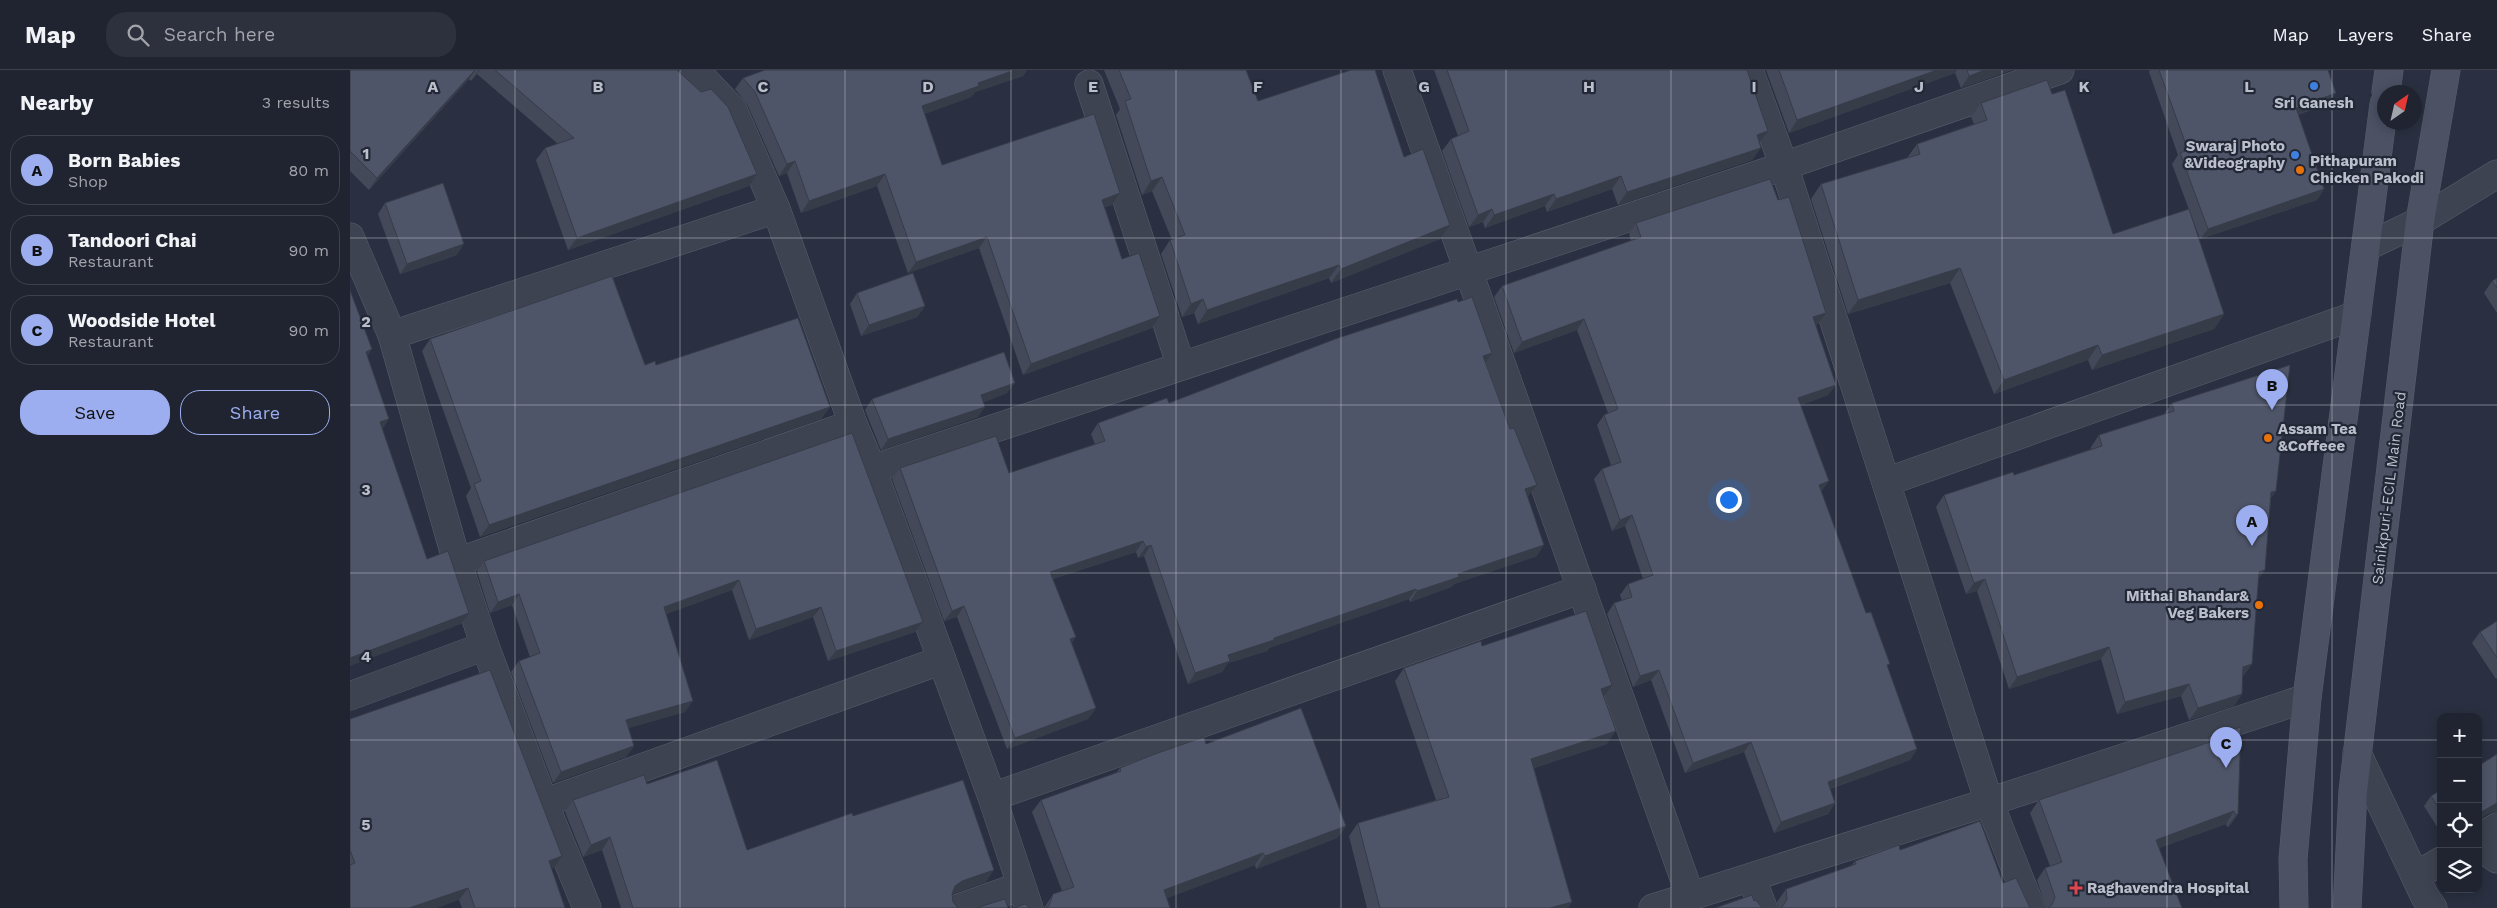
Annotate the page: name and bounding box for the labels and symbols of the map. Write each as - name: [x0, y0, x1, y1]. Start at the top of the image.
- text: A: [428, 77, 439, 96]
- text: B: [593, 77, 604, 96]
- text: C: [758, 77, 769, 96]
- text: D: [922, 77, 934, 96]
- text: E: [1088, 77, 1098, 96]
- text: F: [1253, 77, 1263, 96]
- text: G: [1418, 77, 1430, 96]
- text: H: [1583, 77, 1595, 96]
- text: I: [1751, 77, 1757, 96]
- text: J: [1914, 77, 1924, 96]
- text: K: [2078, 77, 2090, 96]
- text: L: [2244, 77, 2254, 96]
- marker: Sri Ganesh: [2308, 80, 2320, 92]
- north arrow: [2377, 85, 2422, 130]
- place label: Sri Ganesh: [2274, 94, 2354, 112]
- place label: Swaraj Photo &Videography: [2184, 137, 2286, 172]
- text: 1: [363, 144, 369, 163]
- marker: Swaraj Photo &Videography: [2289, 149, 2301, 161]
- place label: Pithapuram Chicken Pakodi: [2310, 152, 2424, 187]
- marker: Pithapuram Chicken Pakodi: [2294, 164, 2306, 176]
- text: 2: [361, 312, 371, 331]
- pin: B: [2256, 369, 2288, 410]
- street label: Sainikpuri-ECIL Main Road: [2368, 391, 2410, 585]
- place label: Assam Tea &Coffeee: [2278, 420, 2357, 455]
- marker: Assam Tea &Coffeee: [2262, 432, 2274, 444]
- text: 3: [361, 480, 371, 499]
- your location: [1716, 487, 1742, 513]
- pin: A: [2236, 505, 2268, 546]
- place label: Mithai Bhandar& Veg Bakers: [2126, 587, 2249, 622]
- marker: Mithai Bhandar& Veg Bakers: [2253, 599, 2265, 611]
- text: 4: [361, 647, 371, 666]
- pin: C: [2210, 727, 2242, 768]
- text: 5: [361, 815, 371, 834]
- place label: Raghavendra Hospital: [2087, 879, 2249, 897]
- marker: Raghavendra Hospital: [2069, 881, 2083, 895]

